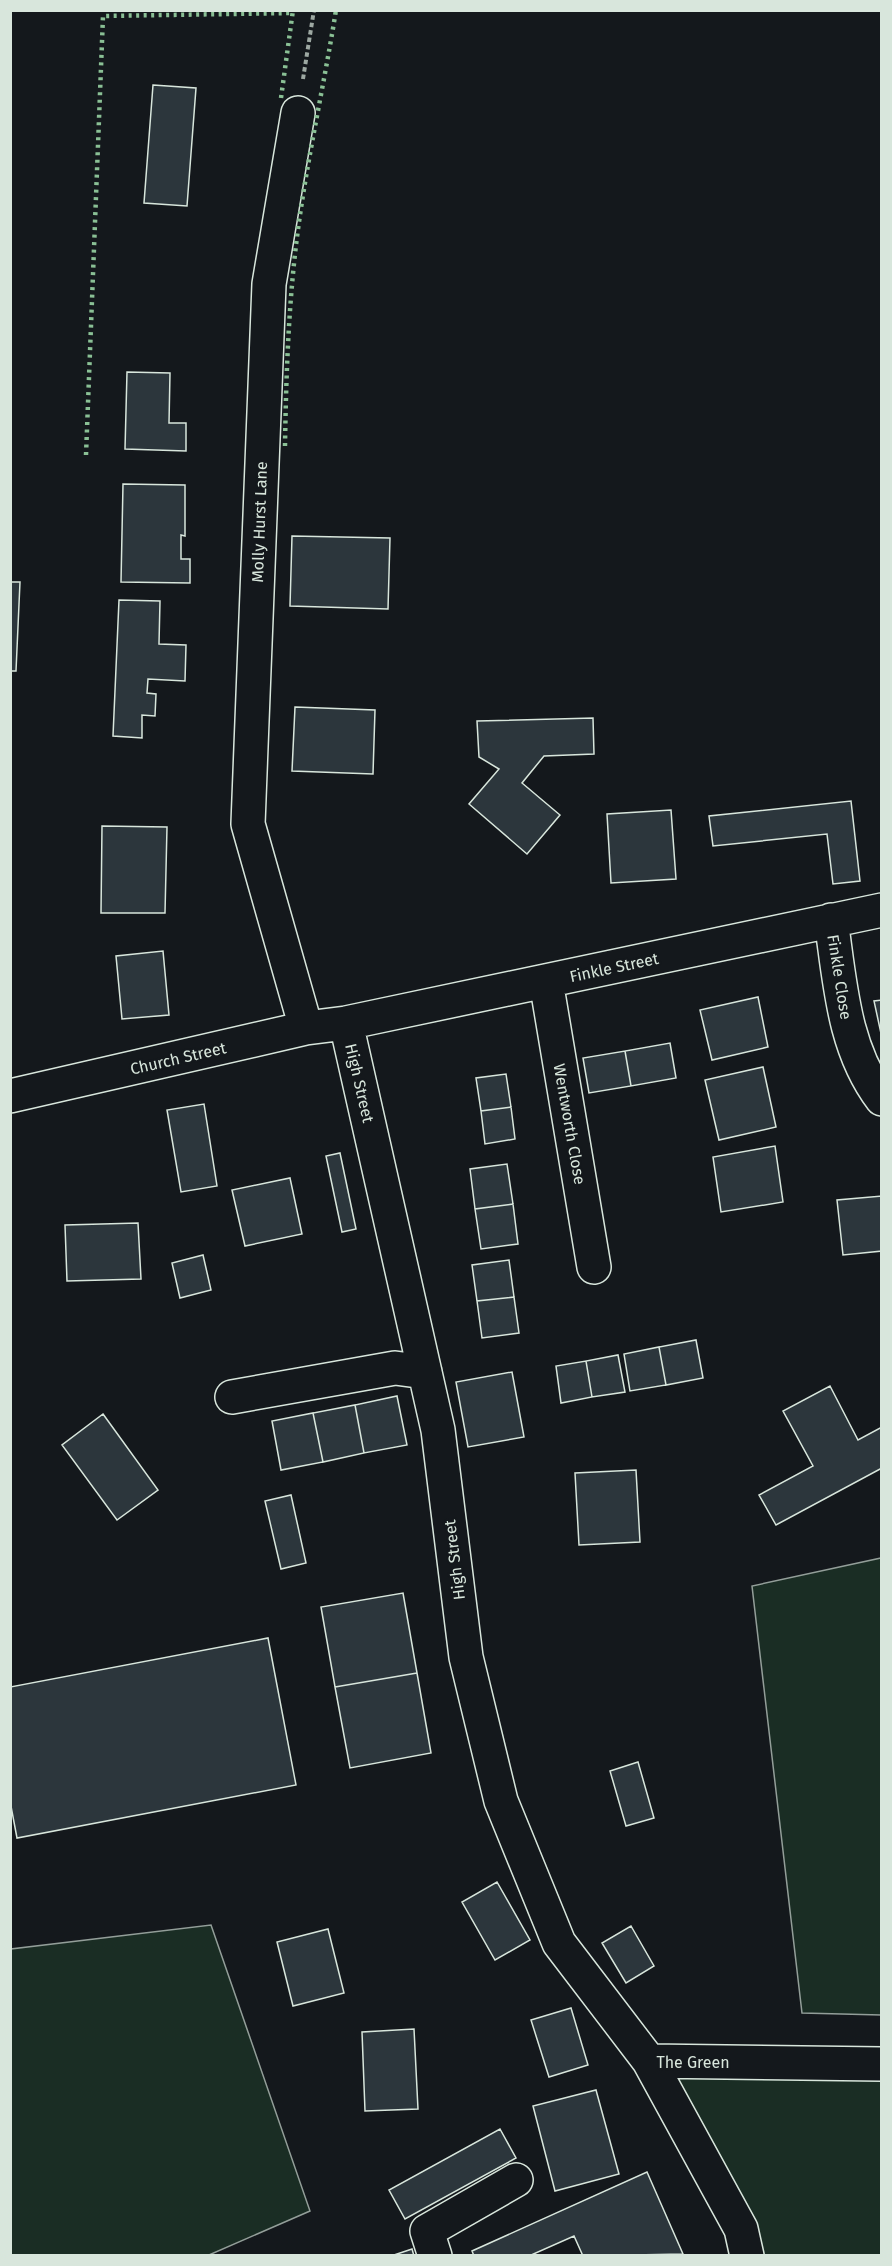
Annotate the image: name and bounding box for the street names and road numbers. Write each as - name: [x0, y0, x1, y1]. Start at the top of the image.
- street label: Molly Hurst Lane: [248, 461, 271, 583]
- street label: Finkle Close: [823, 933, 856, 1021]
- street label: Finkle Street: [568, 949, 660, 986]
- street label: Church Street: [128, 1038, 228, 1079]
- street label: High Street: [341, 1042, 378, 1125]
- street label: Wentworth Close: [550, 1062, 589, 1186]
- street label: High Street: [440, 1518, 469, 1601]
- street label: The Green: [656, 2053, 730, 2072]

